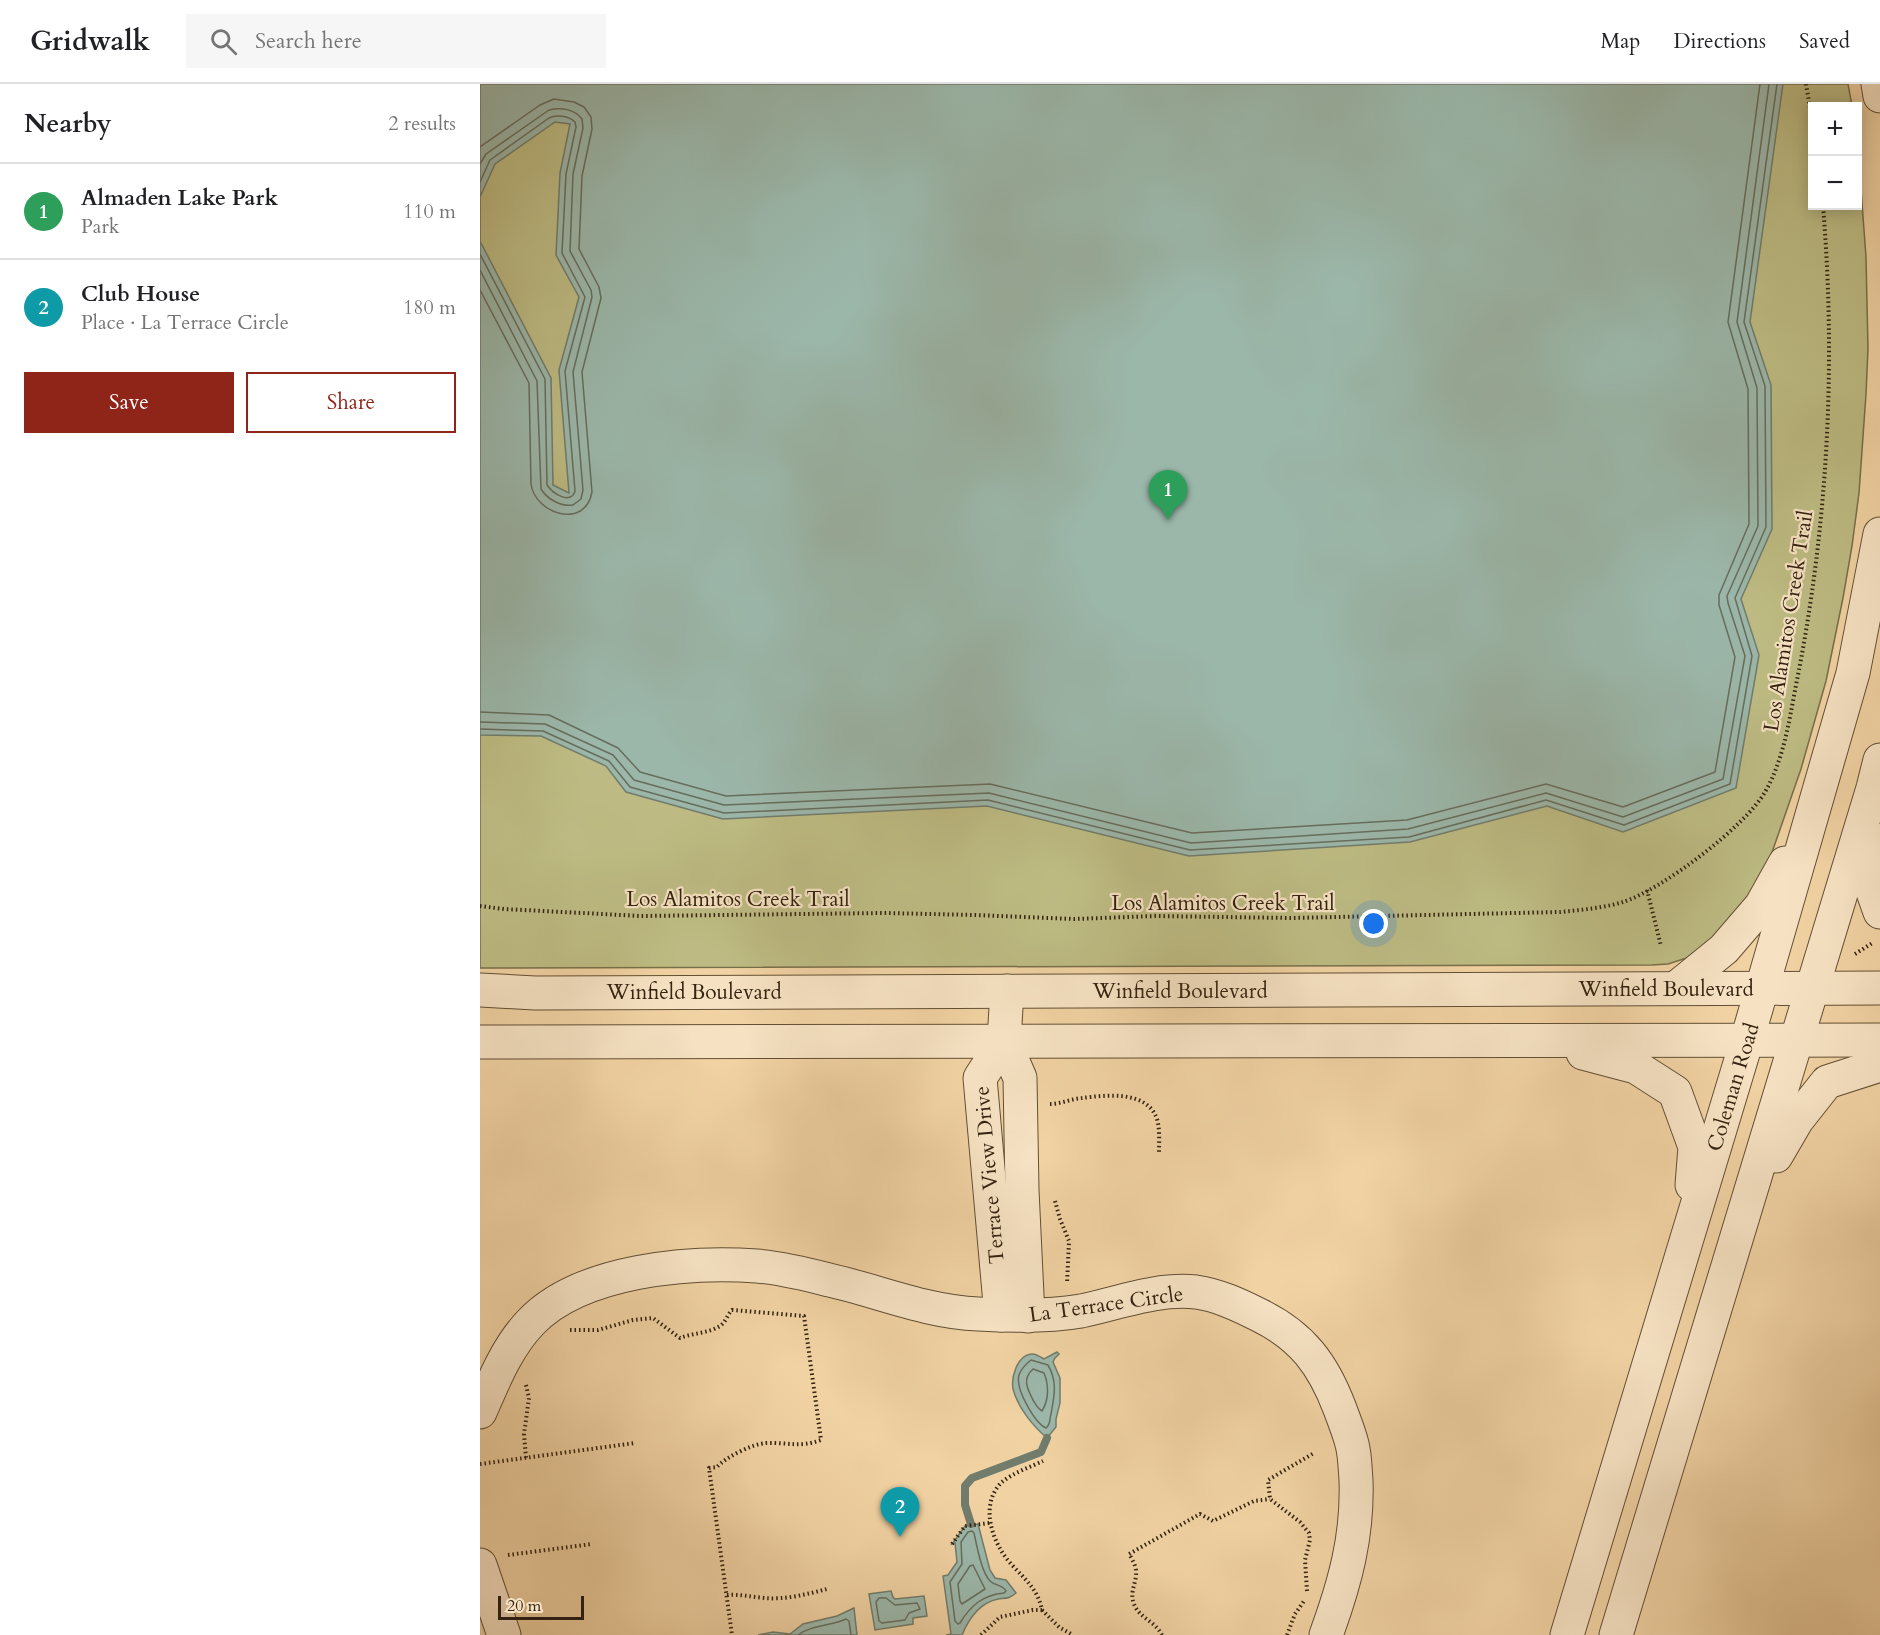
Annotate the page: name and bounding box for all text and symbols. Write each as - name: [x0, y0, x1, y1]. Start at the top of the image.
- search box: [186, 14, 606, 68]
- text: Gridwalk: [30, 22, 150, 60]
- icon: search: [207, 25, 240, 58]
- text: Search here: [255, 26, 362, 56]
- text: Map: [1600, 27, 1640, 56]
- text: Directions: [1673, 27, 1766, 56]
- text: Saved: [1799, 27, 1850, 56]
- map controls: [1808, 102, 1862, 210]
- button: +: [1808, 102, 1862, 156]
- text: Nearby: [24, 106, 112, 141]
- text: 2 results: [388, 110, 456, 137]
- button: −: [1808, 156, 1862, 210]
- text: Almaden Lake Park: [81, 183, 278, 213]
- text: 1: [38, 198, 49, 225]
- text: 110 m: [403, 198, 456, 225]
- text: Park: [81, 213, 119, 240]
- text: Club House: [81, 279, 200, 309]
- text: 2: [38, 294, 49, 321]
- text: 180 m: [403, 294, 456, 321]
- text: Place · La Terrace Circle: [81, 309, 289, 336]
- button: Save: [24, 372, 234, 433]
- button: Share: [246, 372, 456, 433]
- pin: 1: [1148, 470, 1188, 520]
- street label: Los Alamitos Creek Trail: [1757, 508, 1820, 734]
- street label: Los Alamitos Creek Trail: [626, 885, 850, 914]
- street label: Los Alamitos Creek Trail: [1111, 889, 1335, 918]
- your location: [1359, 909, 1388, 938]
- street label: Winfield Boulevard: [1577, 975, 1754, 1004]
- street label: Winfield Boulevard: [1091, 977, 1268, 1006]
- street label: Winfield Boulevard: [605, 978, 782, 1007]
- street label: Coleman Road: [1700, 1019, 1767, 1155]
- street label: Terrace View Drive: [967, 1085, 1012, 1265]
- street label: La Terrace Circle: [1027, 1279, 1185, 1330]
- pin: 2: [880, 1488, 920, 1537]
- scale bar: [498, 1593, 584, 1620]
- text: 20 m: [507, 1595, 541, 1617]

